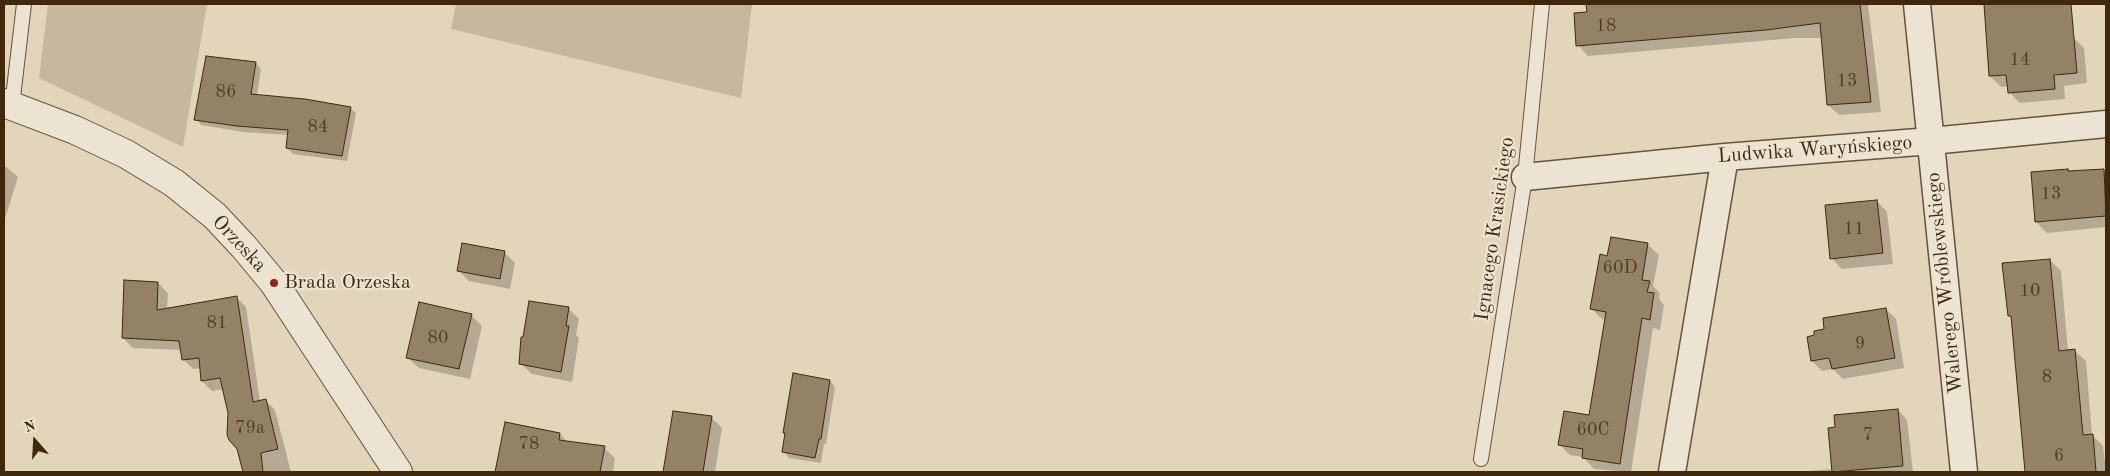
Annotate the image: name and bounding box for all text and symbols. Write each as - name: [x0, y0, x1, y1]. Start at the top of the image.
- house number: 18: [1596, 15, 1616, 37]
- house number: 14: [2010, 49, 2030, 71]
- house number: 13: [1837, 70, 1857, 92]
- house number: 86: [216, 81, 236, 103]
- house number: 84: [308, 116, 328, 138]
- street label: Ludwika Waryńskiego: [1717, 131, 1913, 169]
- street label: Ignacego Krasickiego: [1470, 136, 1520, 322]
- street label: Walerego Wróblewskiego: [1921, 171, 1969, 395]
- house number: 13: [2041, 183, 2061, 205]
- street label: Orzeska: [207, 211, 271, 277]
- house number: 11: [1844, 218, 1864, 240]
- house number: 60D: [1603, 257, 1637, 279]
- place label: Brada Orzeska: [284, 271, 411, 295]
- marker: Brada Orzeska: [268, 277, 280, 289]
- house number: 10: [2020, 280, 2040, 302]
- house number: 81: [207, 312, 227, 334]
- house number: 80: [428, 327, 448, 349]
- house number: 9: [1855, 333, 1865, 355]
- house number: 8: [2042, 366, 2052, 388]
- north arrow: [10, 416, 60, 466]
- house number: 79a: [235, 417, 265, 439]
- text: N: [23, 418, 37, 435]
- house number: 60C: [1577, 419, 1609, 441]
- house number: 7: [1863, 424, 1873, 446]
- house number: 78: [519, 433, 539, 455]
- house number: 6: [2054, 445, 2064, 467]

